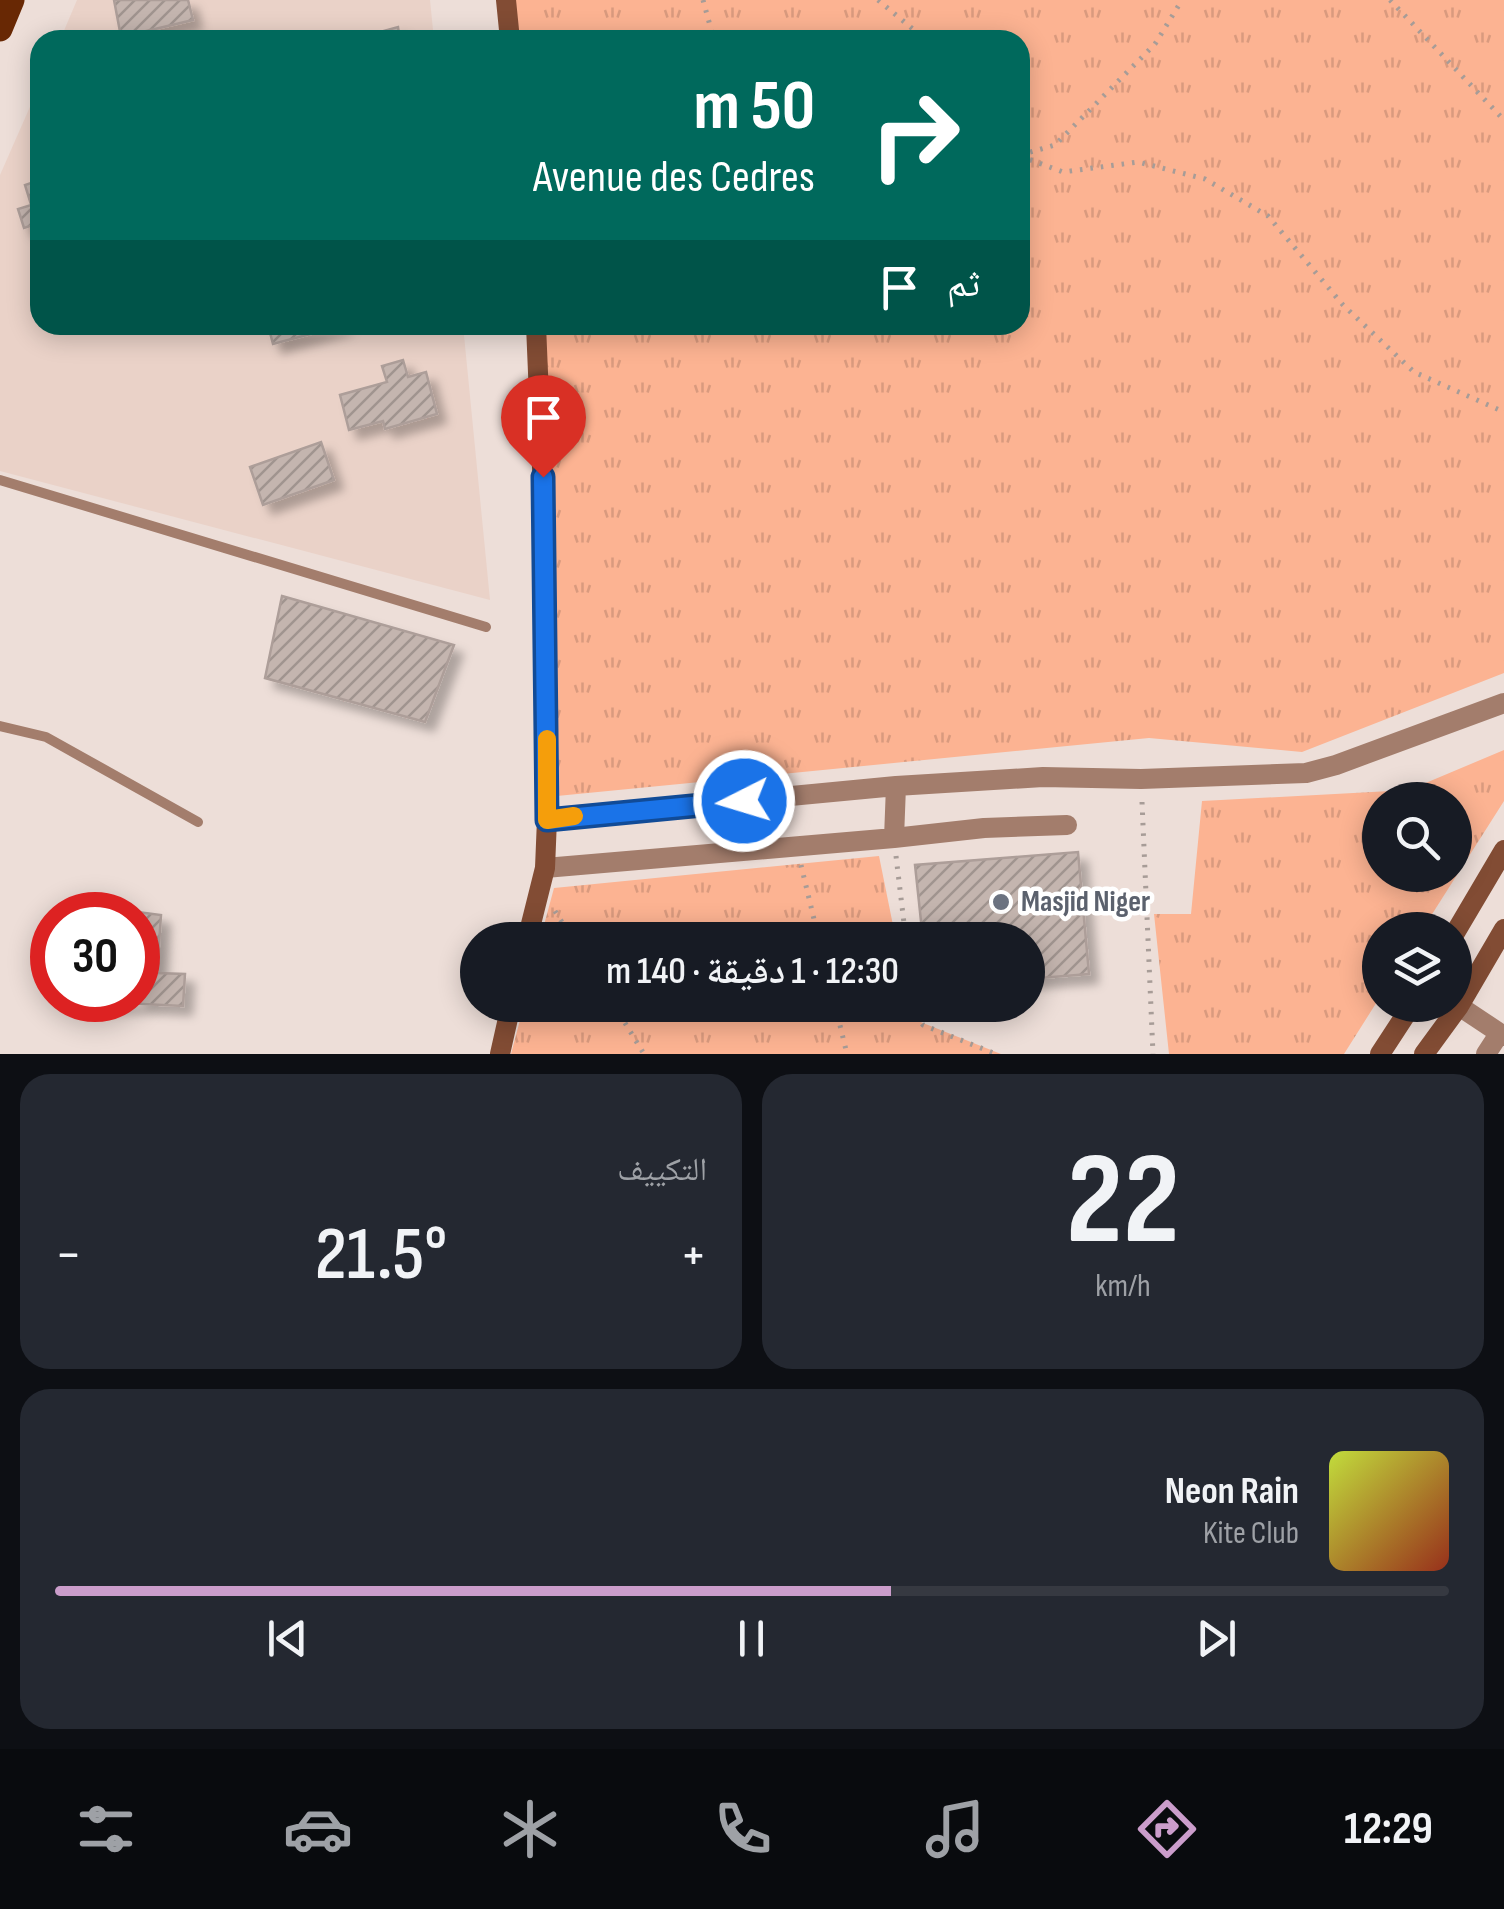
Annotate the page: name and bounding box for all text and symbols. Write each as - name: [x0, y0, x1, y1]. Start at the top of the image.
- text: 50 m: [694, 65, 815, 149]
- icon: right: [850, 70, 980, 200]
- text: Avenue des Cedres: [533, 150, 815, 205]
- icon: arrive: [872, 260, 927, 315]
- text: ثم: [947, 262, 980, 307]
- pin: [501, 375, 586, 478]
- icon: arrive: [516, 390, 571, 445]
- position arrow: [692, 749, 796, 853]
- map controls: [1362, 782, 1472, 1022]
- button: search: [1362, 782, 1472, 892]
- place label: Masjid Niger: [1021, 884, 1150, 920]
- marker: Masjid Niger: [990, 891, 1012, 913]
- speed limit sign: 30: [30, 892, 160, 1022]
- button: layers: [1362, 912, 1472, 1022]
- text: 12:30 · 1 دقيقة · 140 m: [606, 949, 899, 994]
- text: 22: [1066, 1124, 1180, 1280]
- text: التكييف: [617, 1151, 707, 1190]
- text: 21.5°: [315, 1210, 447, 1301]
- text: −: [55, 1222, 82, 1289]
- text: +: [680, 1222, 707, 1289]
- text: km/h: [1095, 1267, 1151, 1306]
- text: Neon Rain: [1165, 1469, 1299, 1514]
- text: Kite Club: [1203, 1514, 1299, 1553]
- icon: previous: [260, 1611, 315, 1666]
- icon: pause: [724, 1611, 779, 1666]
- icon: next: [1189, 1611, 1244, 1666]
- icon: filters: [71, 1794, 141, 1864]
- icon: car: [283, 1794, 353, 1864]
- icon: climate: [495, 1794, 565, 1864]
- icon: phone: [708, 1794, 778, 1864]
- icon: music: [920, 1794, 990, 1864]
- icon: directions: [1132, 1794, 1202, 1864]
- text: 12:29: [1344, 1802, 1433, 1857]

